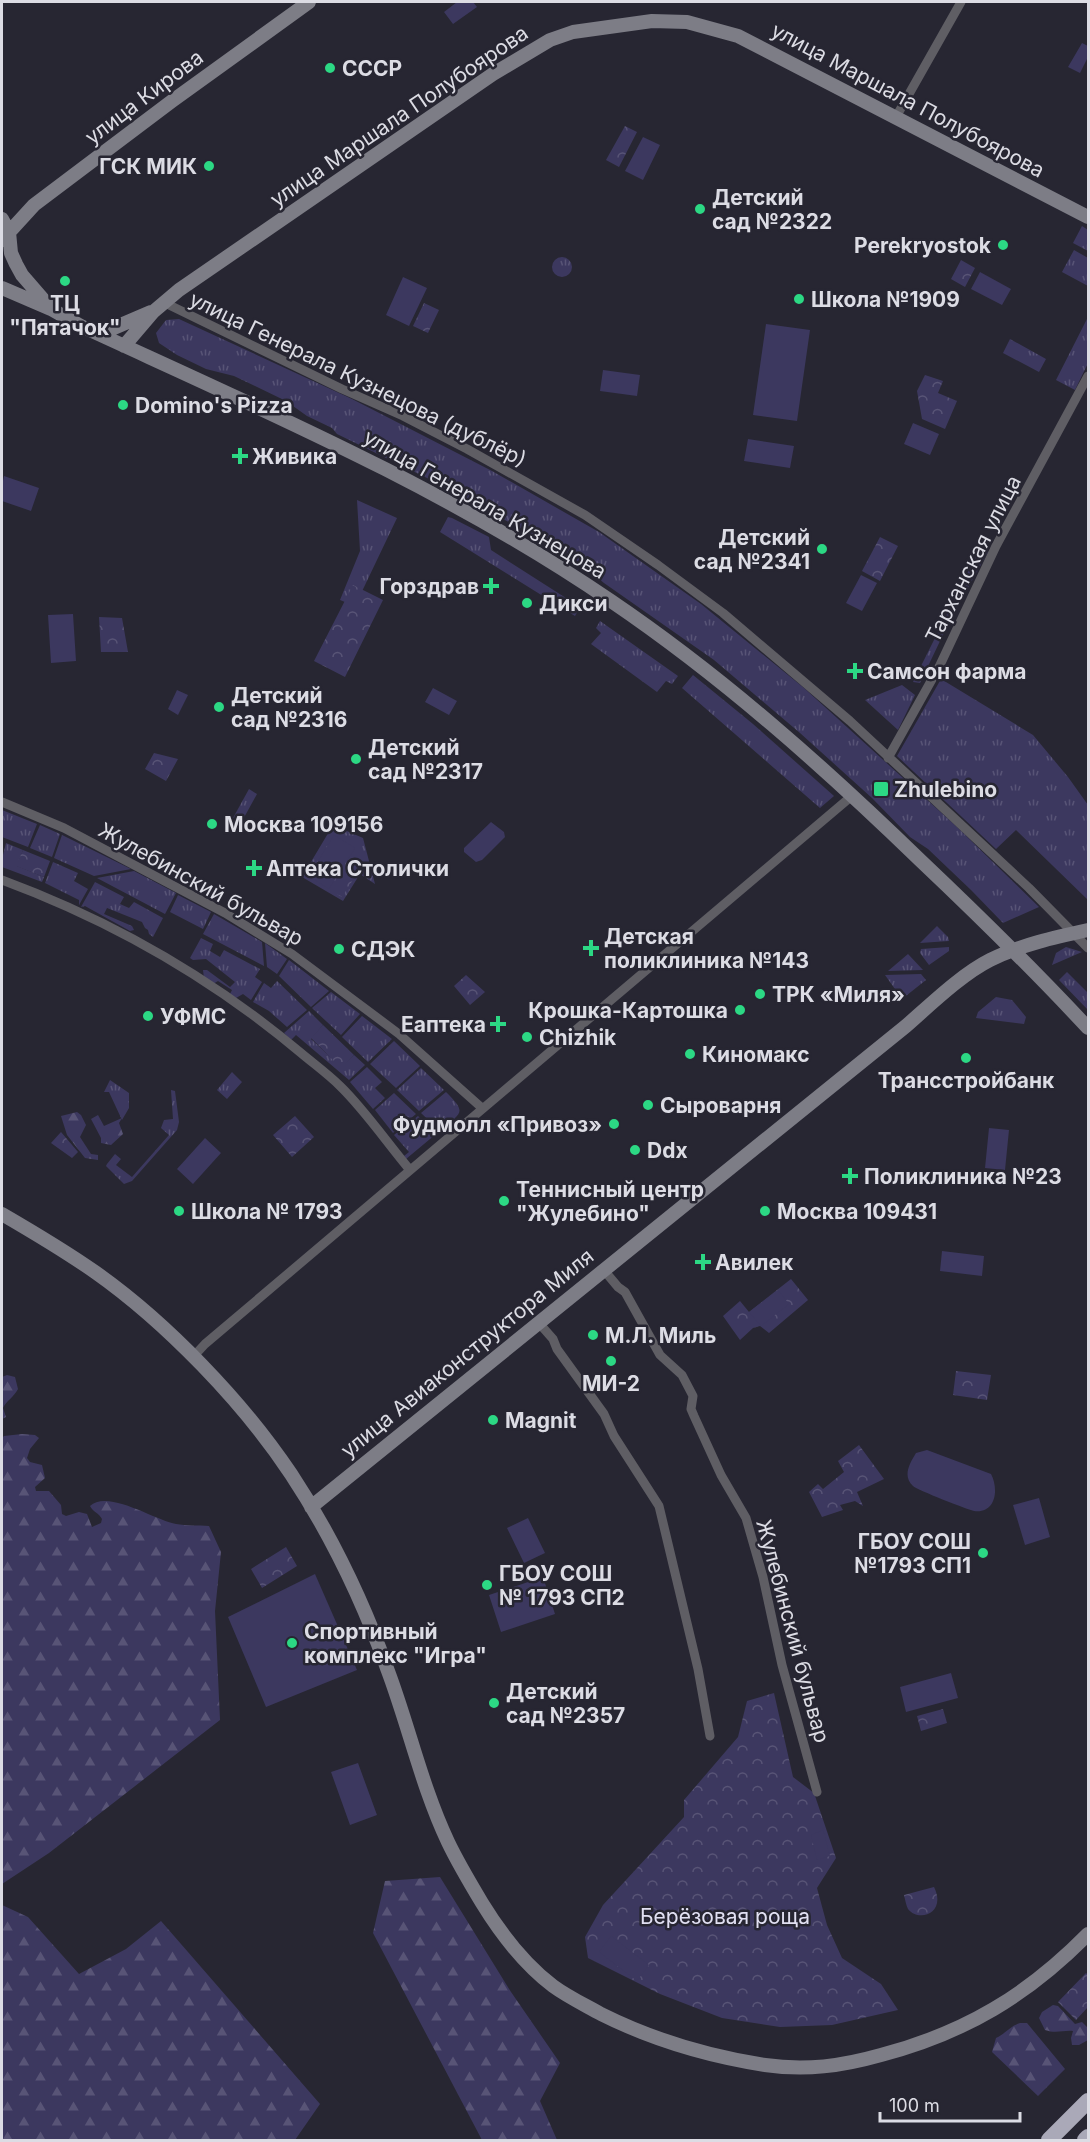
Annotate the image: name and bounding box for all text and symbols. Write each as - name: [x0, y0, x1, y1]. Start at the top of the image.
- street label: улица Маршала Полубоярова: [767, 17, 1049, 183]
- street label: улица Маршала Полубоярова: [265, 20, 533, 212]
- street label: улица Кирова: [80, 45, 208, 149]
- place label: СССР: [342, 56, 402, 81]
- marker: СССР: [323, 61, 337, 75]
- place label: ГСК МИК: [99, 154, 197, 179]
- marker: ГСК МИК: [202, 159, 216, 173]
- place label: Детский сад №2322: [712, 185, 832, 234]
- marker: Детский сад №2322: [693, 202, 707, 216]
- place label: Perekryostok: [854, 233, 992, 258]
- marker: Perekryostok: [996, 238, 1010, 252]
- marker: ТЦ "Пятачок": [58, 274, 72, 288]
- street label: улица Генерала Кузнецова (дублёр): [185, 286, 531, 472]
- place label: Школа №1909: [811, 287, 960, 312]
- place label: ТЦ "Пятачок": [9, 291, 121, 340]
- marker: Школа №1909: [792, 292, 806, 306]
- place label: Domino's Pizza: [135, 393, 293, 418]
- marker: Domino's Pizza: [116, 398, 130, 412]
- street label: улица Генерала Кузнецова: [359, 424, 611, 584]
- place label: Живика: [252, 444, 337, 469]
- marker: Живика: [233, 449, 247, 463]
- street label: Тарханская улица: [920, 471, 1026, 647]
- place label: Детский сад №2341: [694, 525, 810, 574]
- marker: Детский сад №2341: [815, 542, 829, 556]
- place label: Горздрав: [380, 574, 479, 599]
- marker: Горздрав: [484, 579, 498, 593]
- place label: Дикси: [539, 591, 608, 616]
- marker: Дикси: [520, 596, 534, 610]
- place label: Самсон фарма: [867, 659, 1026, 684]
- marker: Самсон фарма: [848, 664, 862, 678]
- place label: Детский сад №2316: [231, 683, 347, 732]
- marker: Детский сад №2316: [212, 700, 226, 714]
- place label: Детский сад №2317: [368, 735, 483, 784]
- marker: Детский сад №2317: [349, 752, 363, 766]
- place label: Zhulebino: [894, 777, 997, 802]
- marker: Zhulebino: [872, 780, 890, 798]
- place label: Москва 109156: [224, 812, 383, 837]
- street label: Жулебинский бульвар: [94, 817, 308, 951]
- marker: Москва 109156: [205, 817, 219, 831]
- place label: Аптека Столички: [266, 856, 449, 881]
- marker: Аптека Столички: [247, 861, 261, 875]
- place label: Детская поликлиника №143: [604, 924, 809, 973]
- place label: СДЭК: [351, 937, 415, 962]
- marker: Детская поликлиника №143: [582, 939, 600, 957]
- marker: СДЭК: [332, 942, 346, 956]
- place label: ТРК «Миля»: [772, 982, 905, 1007]
- marker: ТРК «Миля»: [753, 987, 767, 1001]
- place label: Крошка-Картошка: [528, 998, 728, 1023]
- marker: Крошка-Картошка: [733, 1003, 747, 1017]
- place label: УФМС: [160, 1004, 226, 1029]
- marker: УФМС: [141, 1009, 155, 1023]
- place label: Еаптека: [401, 1012, 486, 1037]
- marker: Еаптека: [491, 1017, 505, 1031]
- place label: Chizhik: [539, 1025, 617, 1050]
- marker: Chizhik: [520, 1030, 534, 1044]
- place label: Киномакс: [702, 1042, 810, 1067]
- marker: Киномакс: [683, 1047, 697, 1061]
- marker: Трансстройбанк: [959, 1051, 973, 1065]
- place label: Трансстройбанк: [878, 1068, 1055, 1093]
- place label: Сыроварня: [660, 1093, 781, 1118]
- marker: Сыроварня: [641, 1098, 655, 1112]
- place label: Фудмолл «Привоз»: [393, 1112, 602, 1137]
- marker: Фудмолл «Привоз»: [607, 1117, 621, 1131]
- place label: Ddx: [647, 1138, 688, 1163]
- marker: Ddx: [628, 1143, 642, 1157]
- place label: Поликлиника №23: [864, 1164, 1062, 1189]
- marker: Поликлиника №23: [841, 1167, 859, 1185]
- place label: Теннисный центр "Жулебино": [516, 1177, 704, 1226]
- marker: Теннисный центр "Жулебино": [497, 1194, 511, 1208]
- place label: Школа № 1793: [191, 1199, 343, 1224]
- place label: Москва 109431: [777, 1199, 937, 1224]
- marker: Школа № 1793: [172, 1204, 186, 1218]
- marker: Москва 109431: [758, 1204, 772, 1218]
- street label: улица Авиаконструктора Миля: [336, 1243, 598, 1463]
- place label: Авилек: [715, 1250, 794, 1275]
- marker: Авилек: [696, 1255, 710, 1269]
- place label: М.Л. Миль: [605, 1323, 716, 1348]
- marker: М.Л. Миль: [586, 1328, 600, 1342]
- marker: МИ-2: [604, 1354, 618, 1368]
- place label: МИ-2: [582, 1371, 640, 1396]
- place label: Magnit: [505, 1408, 577, 1433]
- marker: Magnit: [486, 1413, 500, 1427]
- street label: Жулебинский бульвар: [751, 1517, 835, 1745]
- place label: ГБОУ СОШ №1793 СП1: [854, 1529, 971, 1578]
- marker: ГБОУ СОШ №1793 СП1: [976, 1546, 990, 1560]
- place label: ГБОУ СОШ № 1793 СП2: [499, 1561, 625, 1610]
- marker: ГБОУ СОШ № 1793 СП2: [480, 1578, 494, 1592]
- place label: Спортивный комплекс "Игра": [304, 1619, 487, 1668]
- marker: Спортивный комплекс "Игра": [285, 1636, 299, 1650]
- place label: Детский сад №2357: [506, 1679, 625, 1728]
- marker: Детский сад №2357: [487, 1696, 501, 1710]
- park label: Берёзовая роща: [640, 1904, 810, 1929]
- scale bar: [880, 2085, 1020, 2123]
- text: 100 m: [889, 2095, 940, 2116]

